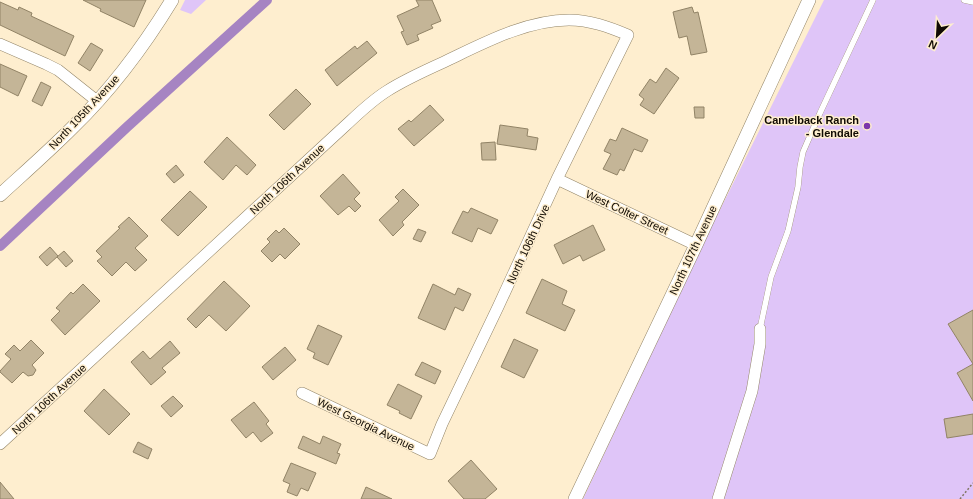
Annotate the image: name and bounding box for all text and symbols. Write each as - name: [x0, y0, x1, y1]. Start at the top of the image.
- north arrow: [917, 16, 957, 56]
- text: N: [927, 38, 939, 52]
- street label: North 105th Avenue: [47, 72, 121, 152]
- place label: Camelback Ranch - Glendale: [764, 114, 859, 139]
- marker: Camelback Ranch - Glendale: [862, 121, 872, 131]
- street label: North 106th Avenue: [247, 142, 327, 216]
- street label: West Colter Street: [584, 188, 670, 236]
- street label: North 106th Drive: [504, 202, 552, 286]
- street label: North 107th Avenue: [667, 203, 719, 297]
- street label: North 106th Avenue: [9, 362, 89, 436]
- street label: West Georgia Avenue: [315, 395, 417, 453]

